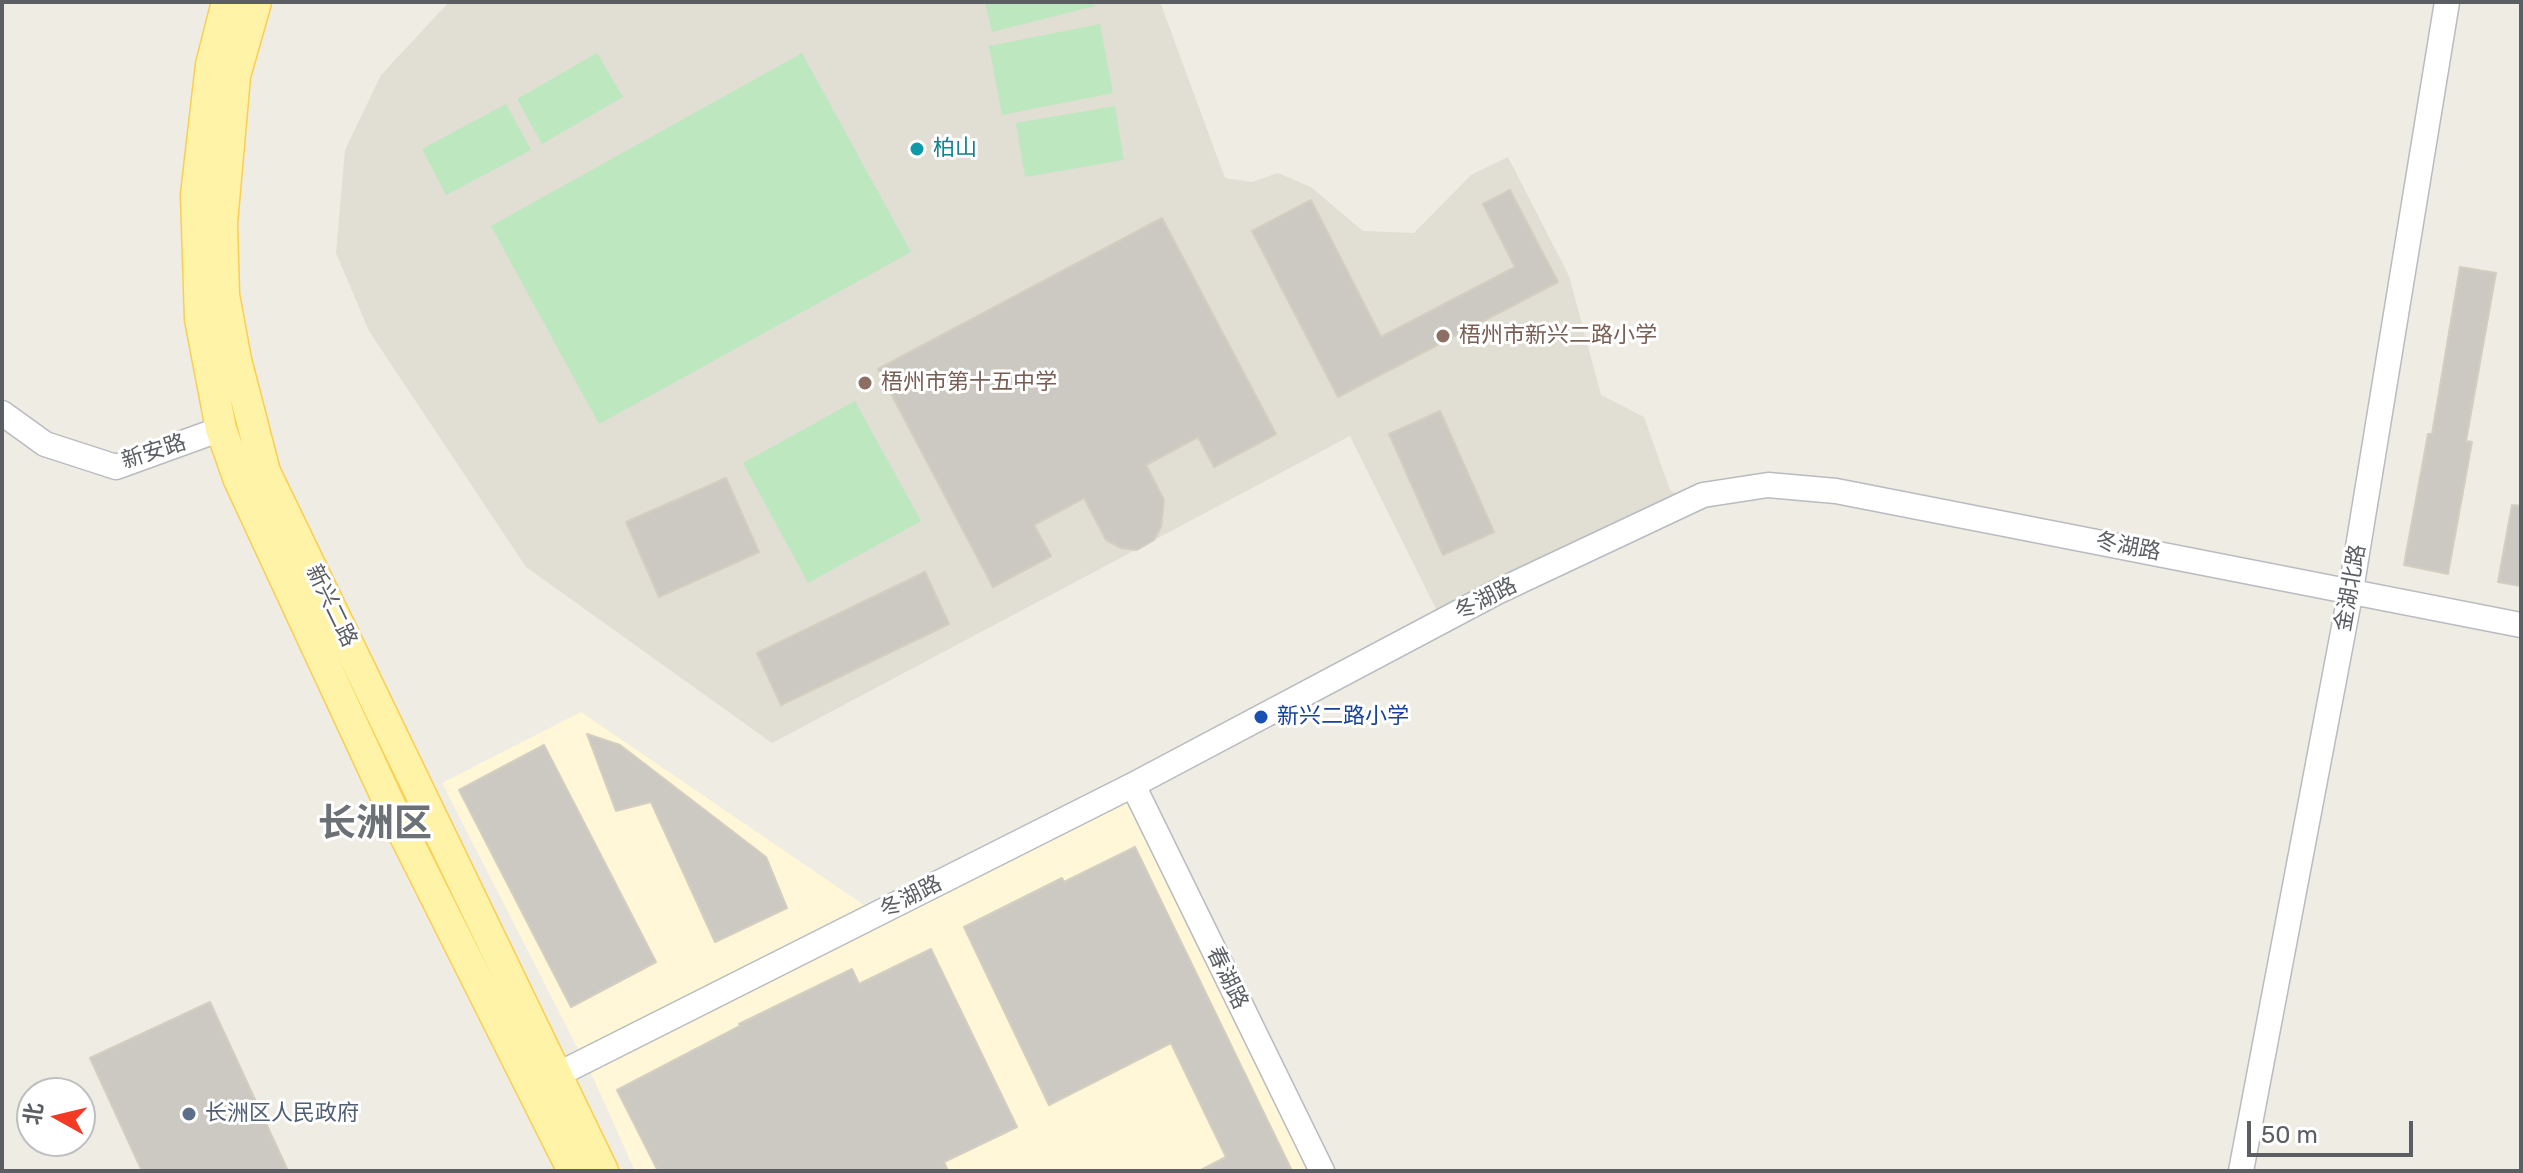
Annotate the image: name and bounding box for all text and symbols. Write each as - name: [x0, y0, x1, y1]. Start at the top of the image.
- place label: 柏山: [933, 136, 977, 162]
- marker: 柏山: [908, 140, 926, 158]
- place label: 梧州市新兴二路小学: [1459, 323, 1657, 349]
- marker: 梧州市新兴二路小学: [1434, 327, 1452, 345]
- place label: 梧州市第十五中学: [881, 370, 1057, 396]
- marker: 梧州市第十五中学: [856, 374, 874, 392]
- street label: 新安路: [119, 429, 189, 475]
- street label: 冬湖路: [2093, 528, 2163, 566]
- street label: 金湖北路: [2330, 542, 2372, 634]
- street label: 新兴二路: [300, 561, 362, 651]
- street label: 冬湖路: [1451, 572, 1521, 626]
- place label: 新兴二路小学: [1277, 704, 1409, 730]
- marker: 新兴二路小学: [1252, 708, 1270, 726]
- district label: 长洲区: [318, 802, 432, 848]
- street label: 冬湖路: [876, 870, 946, 924]
- street label: 春湖路: [1201, 943, 1253, 1013]
- north arrow: [16, 1077, 96, 1157]
- text: 北: [19, 1101, 49, 1127]
- place label: 长洲区人民政府: [205, 1101, 359, 1127]
- marker: 长洲区人民政府: [180, 1105, 198, 1123]
- scale bar: [2251, 1105, 2417, 1155]
- text: 50 m: [2261, 1121, 2318, 1149]

